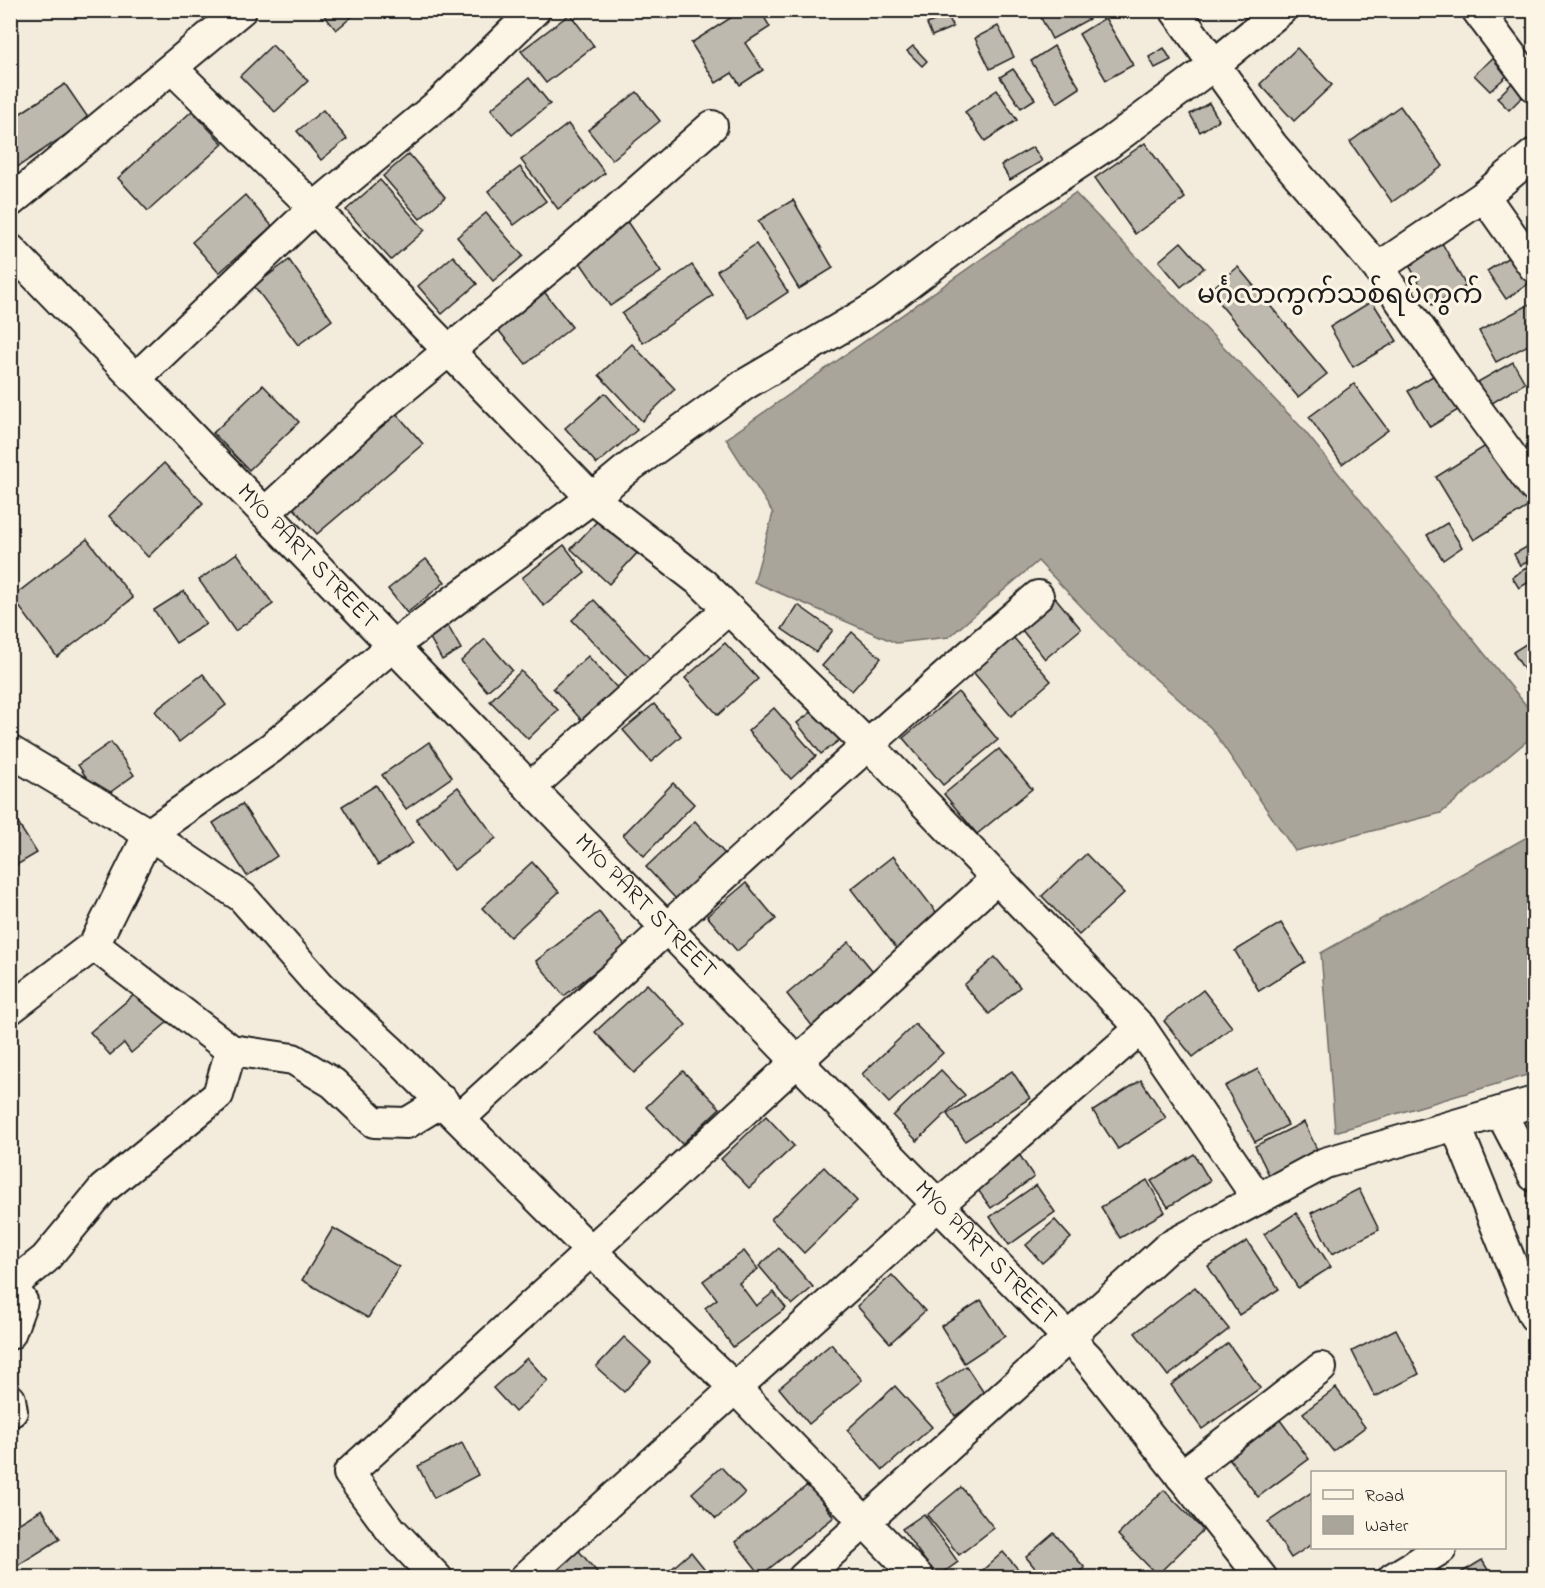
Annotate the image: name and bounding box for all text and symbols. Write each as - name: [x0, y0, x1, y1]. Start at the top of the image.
- district label: မင်္ဂလာကွက်သစ်ရပ်ကွက်: [1197, 275, 1483, 316]
- street label: MYO PART STREET: [228, 476, 386, 638]
- street label: MYO PART STREET: [566, 826, 725, 987]
- street label: MYO PART STREET: [906, 1173, 1065, 1334]
- legend: [1311, 1471, 1506, 1549]
- text: Road: [1365, 1484, 1404, 1510]
- text: Water: [1365, 1514, 1409, 1540]

